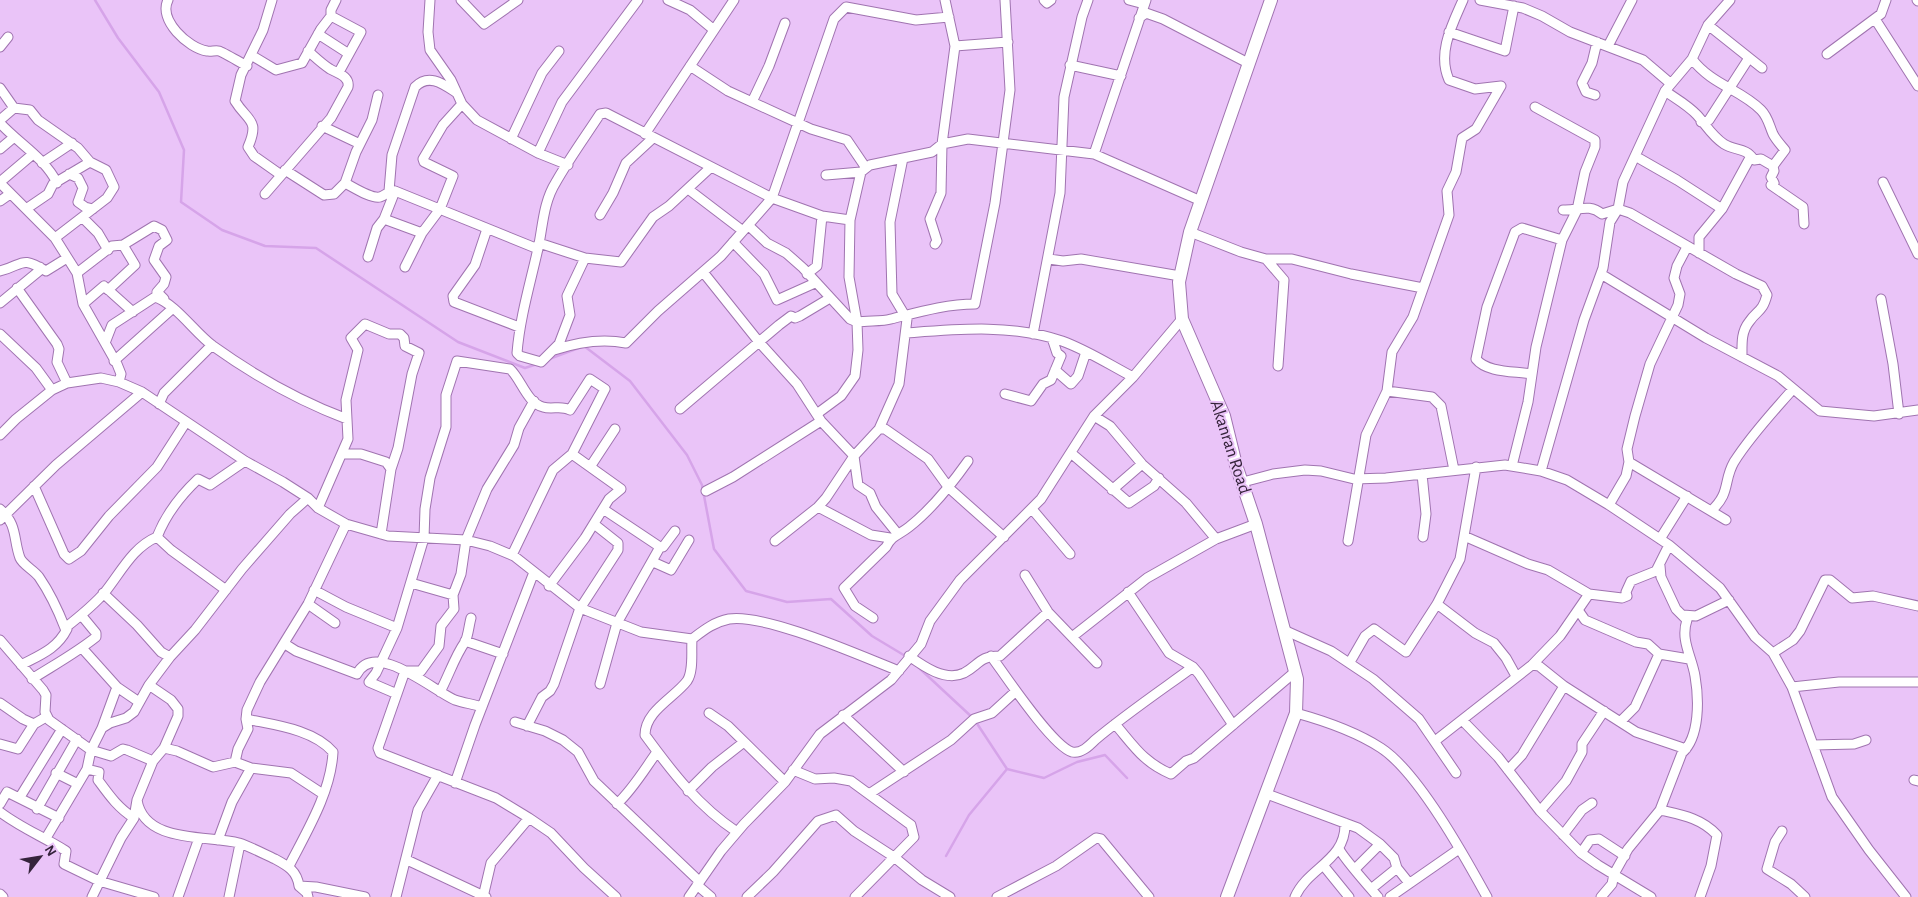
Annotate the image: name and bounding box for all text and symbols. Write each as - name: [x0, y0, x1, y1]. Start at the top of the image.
- street label: Akanran Road: [1206, 398, 1254, 496]
- north arrow: [15, 832, 65, 882]
- text: N: [42, 843, 59, 859]

